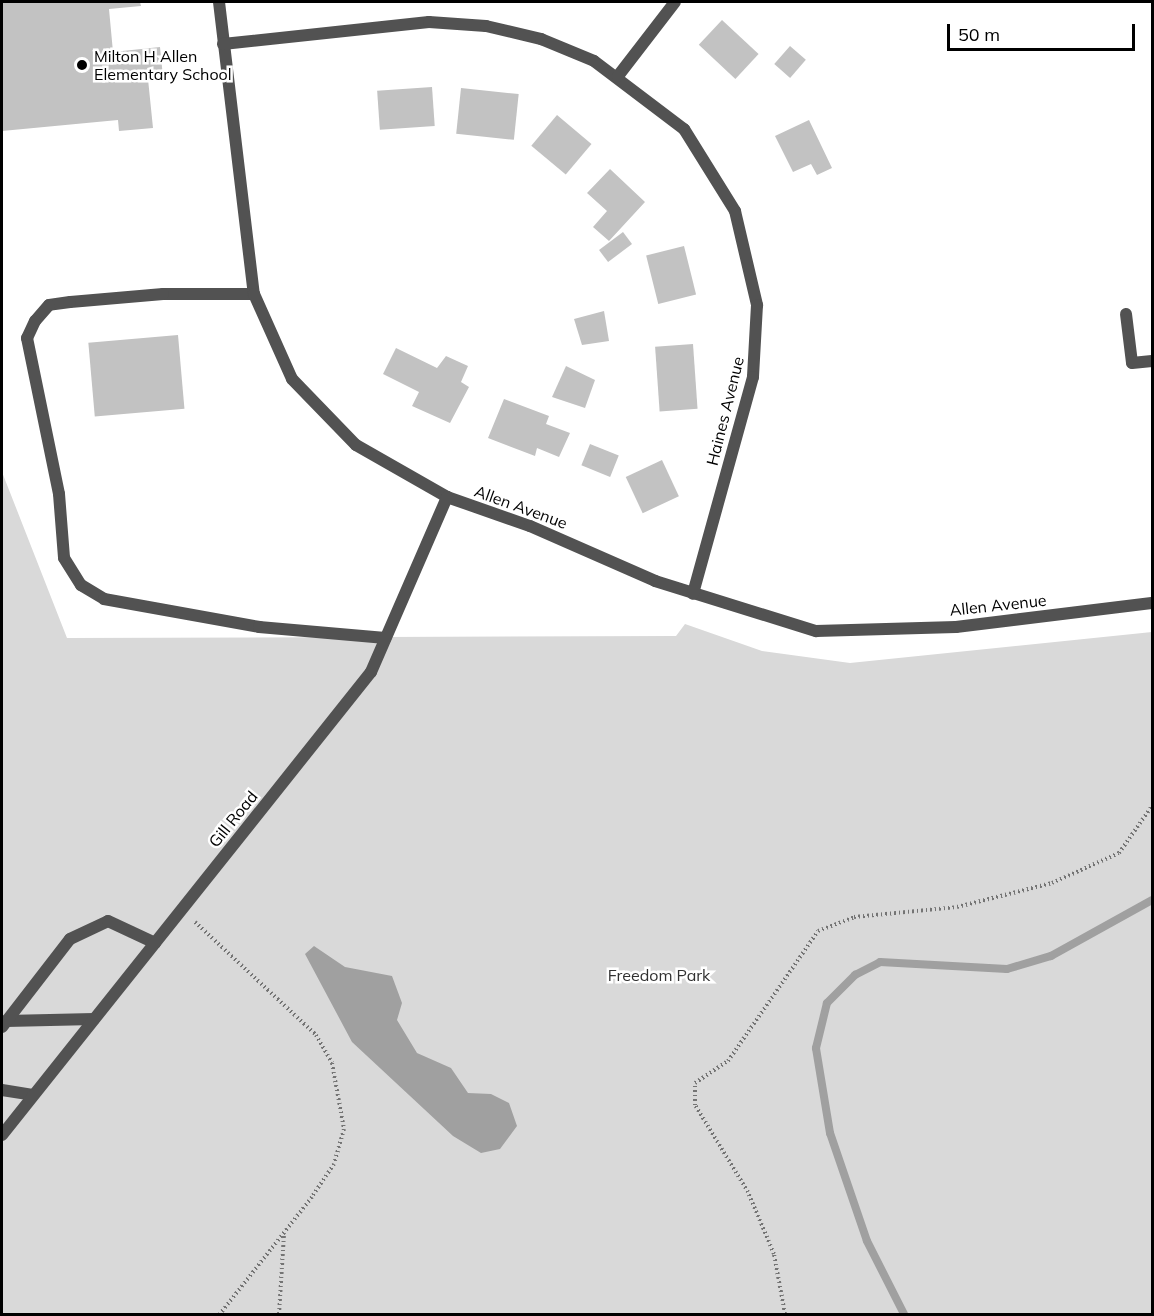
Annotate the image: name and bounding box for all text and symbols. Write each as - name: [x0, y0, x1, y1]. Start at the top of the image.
- scale bar: [950, 12, 1138, 50]
- text: 50 m: [958, 23, 1000, 46]
- place label: Milton H Allen Elementary School: [94, 46, 232, 84]
- marker: Milton H Allen Elementary School: [75, 58, 89, 72]
- street label: Haines Avenue: [702, 355, 748, 467]
- street label: Allen Avenue: [472, 481, 570, 533]
- street label: Allen Avenue: [949, 590, 1047, 620]
- street label: Gill Road: [205, 787, 261, 851]
- park label: Freedom Park: [608, 965, 710, 985]

